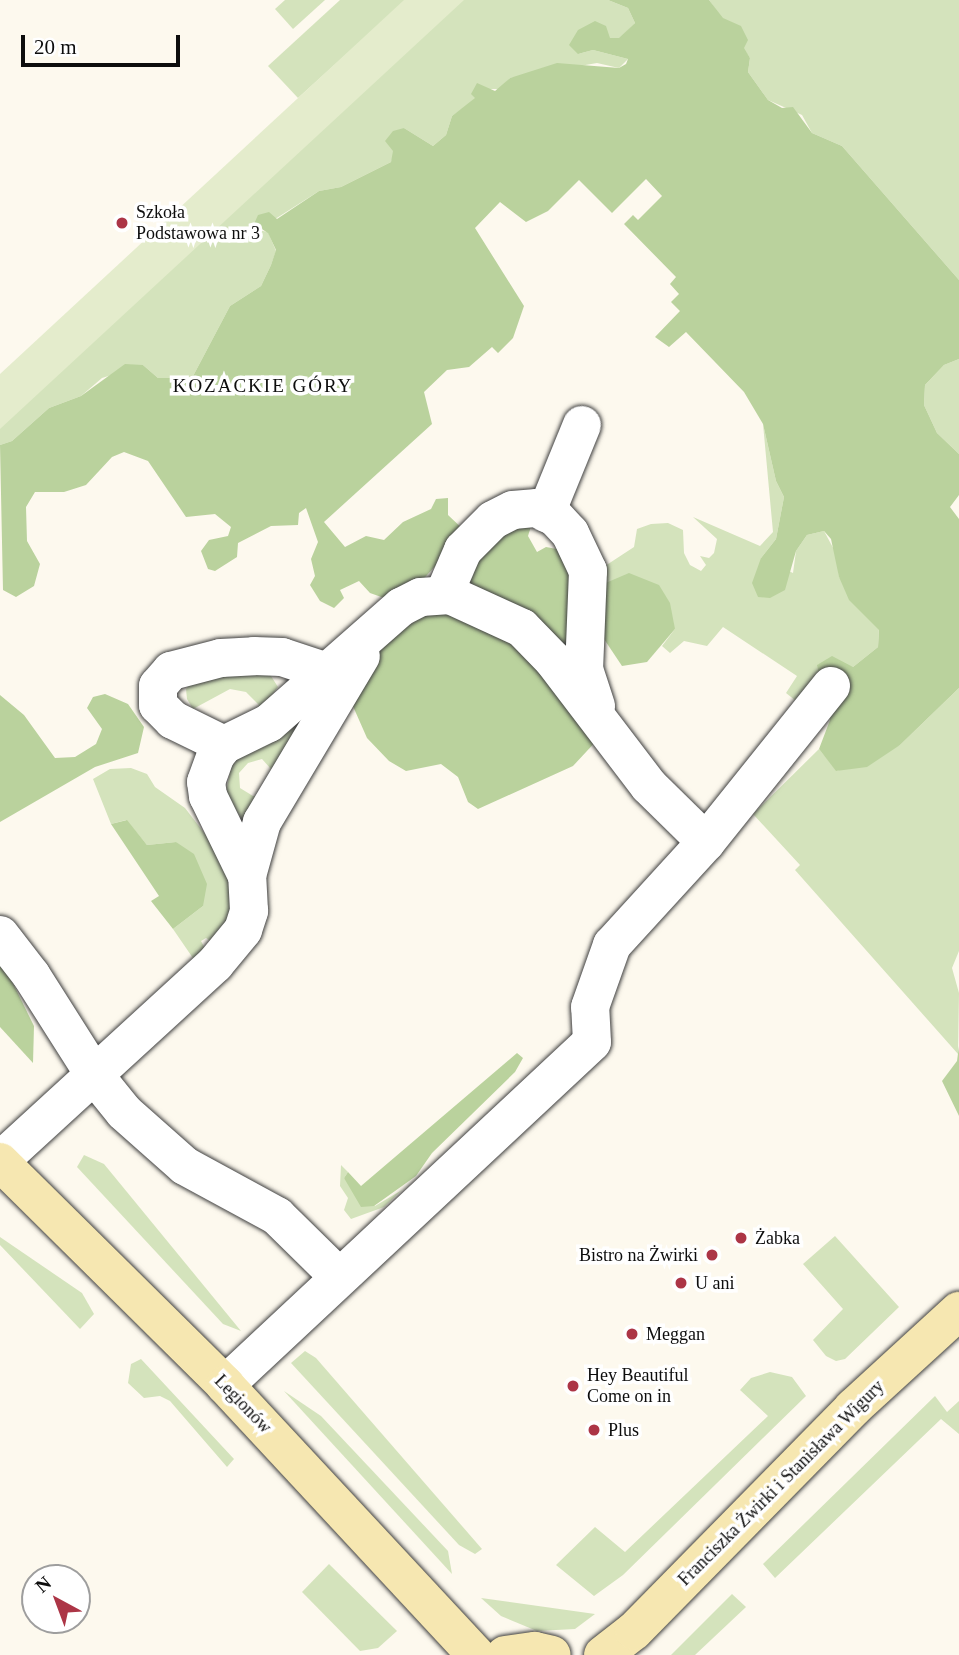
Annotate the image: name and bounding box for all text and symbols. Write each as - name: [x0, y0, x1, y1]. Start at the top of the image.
- scale bar: [24, 21, 184, 65]
- text: 20 m: [34, 35, 77, 59]
- place label: Szkoła Podstawowa nr 3: [136, 202, 260, 244]
- marker: Szkoła Podstawowa nr 3: [114, 215, 130, 231]
- district label: KOZACKIE GÓRY: [174, 375, 352, 397]
- place label: Żabka: [755, 1227, 800, 1249]
- marker: Żabka: [733, 1230, 749, 1246]
- place label: Bistro na Żwirki: [579, 1244, 698, 1266]
- marker: Bistro na Żwirki: [704, 1247, 720, 1263]
- place label: U ani: [695, 1272, 734, 1294]
- marker: U ani: [673, 1275, 689, 1291]
- place label: Meggan: [646, 1323, 705, 1345]
- marker: Meggan: [624, 1326, 640, 1342]
- place label: Hey Beautiful Come on in: [587, 1365, 688, 1408]
- street label: Legionów: [210, 1370, 276, 1438]
- street label: Franciszka Żwirki i Stanisława Wigury: [674, 1376, 888, 1590]
- marker: Hey Beautiful Come on in: [565, 1378, 581, 1394]
- place label: Plus: [608, 1419, 639, 1441]
- marker: Plus: [586, 1422, 602, 1438]
- north arrow: [21, 1564, 91, 1634]
- text: N: [31, 1572, 55, 1597]

